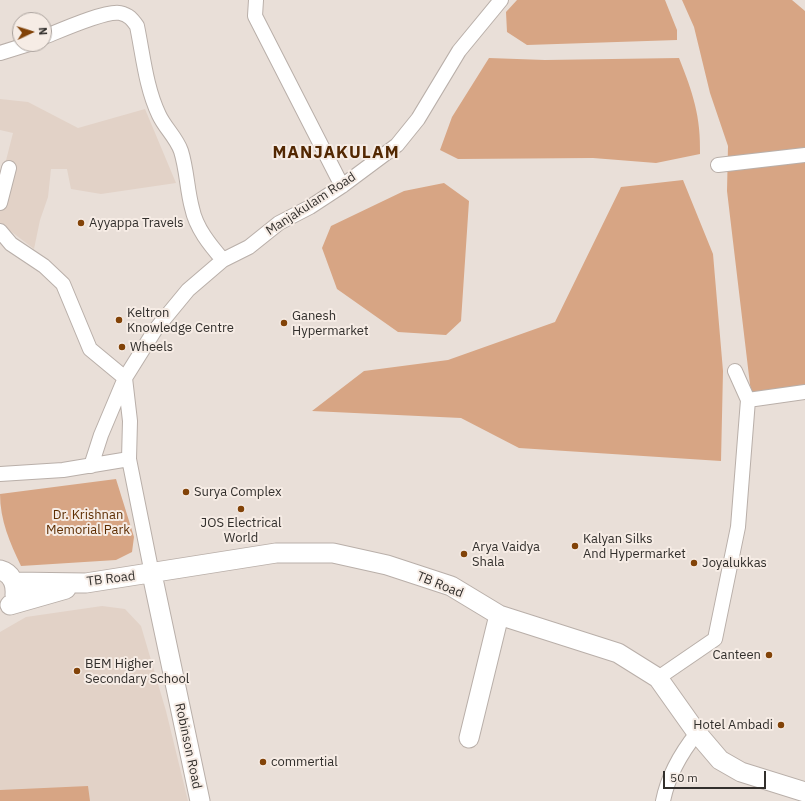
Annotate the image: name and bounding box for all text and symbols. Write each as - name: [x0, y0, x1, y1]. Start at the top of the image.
- north arrow: [12, 12, 52, 52]
- text: N: [36, 27, 50, 36]
- district label: MANJAKULAM: [272, 143, 400, 163]
- street label: Manjakulam Road: [263, 169, 359, 239]
- place label: Ayyappa Travels: [89, 215, 184, 231]
- marker: Ayyappa Travels: [76, 218, 86, 228]
- place label: Keltron Knowledge Centre: [127, 305, 234, 336]
- place label: Ganesh Hypermarket: [292, 308, 369, 339]
- marker: Keltron Knowledge Centre: [114, 315, 124, 325]
- marker: Ganesh Hypermarket: [279, 318, 289, 328]
- place label: Wheels: [130, 339, 173, 355]
- marker: Wheels: [117, 342, 127, 352]
- place label: Surya Complex: [194, 484, 282, 500]
- marker: Surya Complex: [181, 487, 191, 497]
- marker: JOS Electrical World: [236, 504, 246, 514]
- park label: Dr. Krishnan Memorial Park: [46, 507, 130, 538]
- place label: JOS Electrical World: [201, 515, 281, 546]
- place label: Kalyan Silks And Hypermarket: [583, 531, 686, 562]
- place label: Arya Vaidya Shala: [472, 539, 540, 570]
- marker: Kalyan Silks And Hypermarket: [570, 541, 580, 551]
- marker: Arya Vaidya Shala: [459, 549, 469, 559]
- place label: Joyalukkas: [702, 555, 767, 571]
- marker: Joyalukkas: [689, 558, 699, 568]
- street label: TB Road: [86, 568, 136, 590]
- street label: TB Road: [414, 569, 466, 601]
- place label: Canteen: [712, 647, 761, 663]
- marker: Canteen: [764, 650, 774, 660]
- place label: BEM Higher Secondary School: [85, 656, 189, 687]
- marker: BEM Higher Secondary School: [72, 666, 82, 676]
- street label: Robinson Road: [171, 702, 205, 790]
- place label: Hotel Ambadi: [693, 717, 773, 733]
- marker: Hotel Ambadi: [776, 720, 786, 730]
- place label: commertial: [271, 754, 338, 770]
- marker: commertial: [258, 757, 268, 767]
- scale bar: [665, 763, 768, 789]
- text: 50 m: [670, 770, 698, 785]

